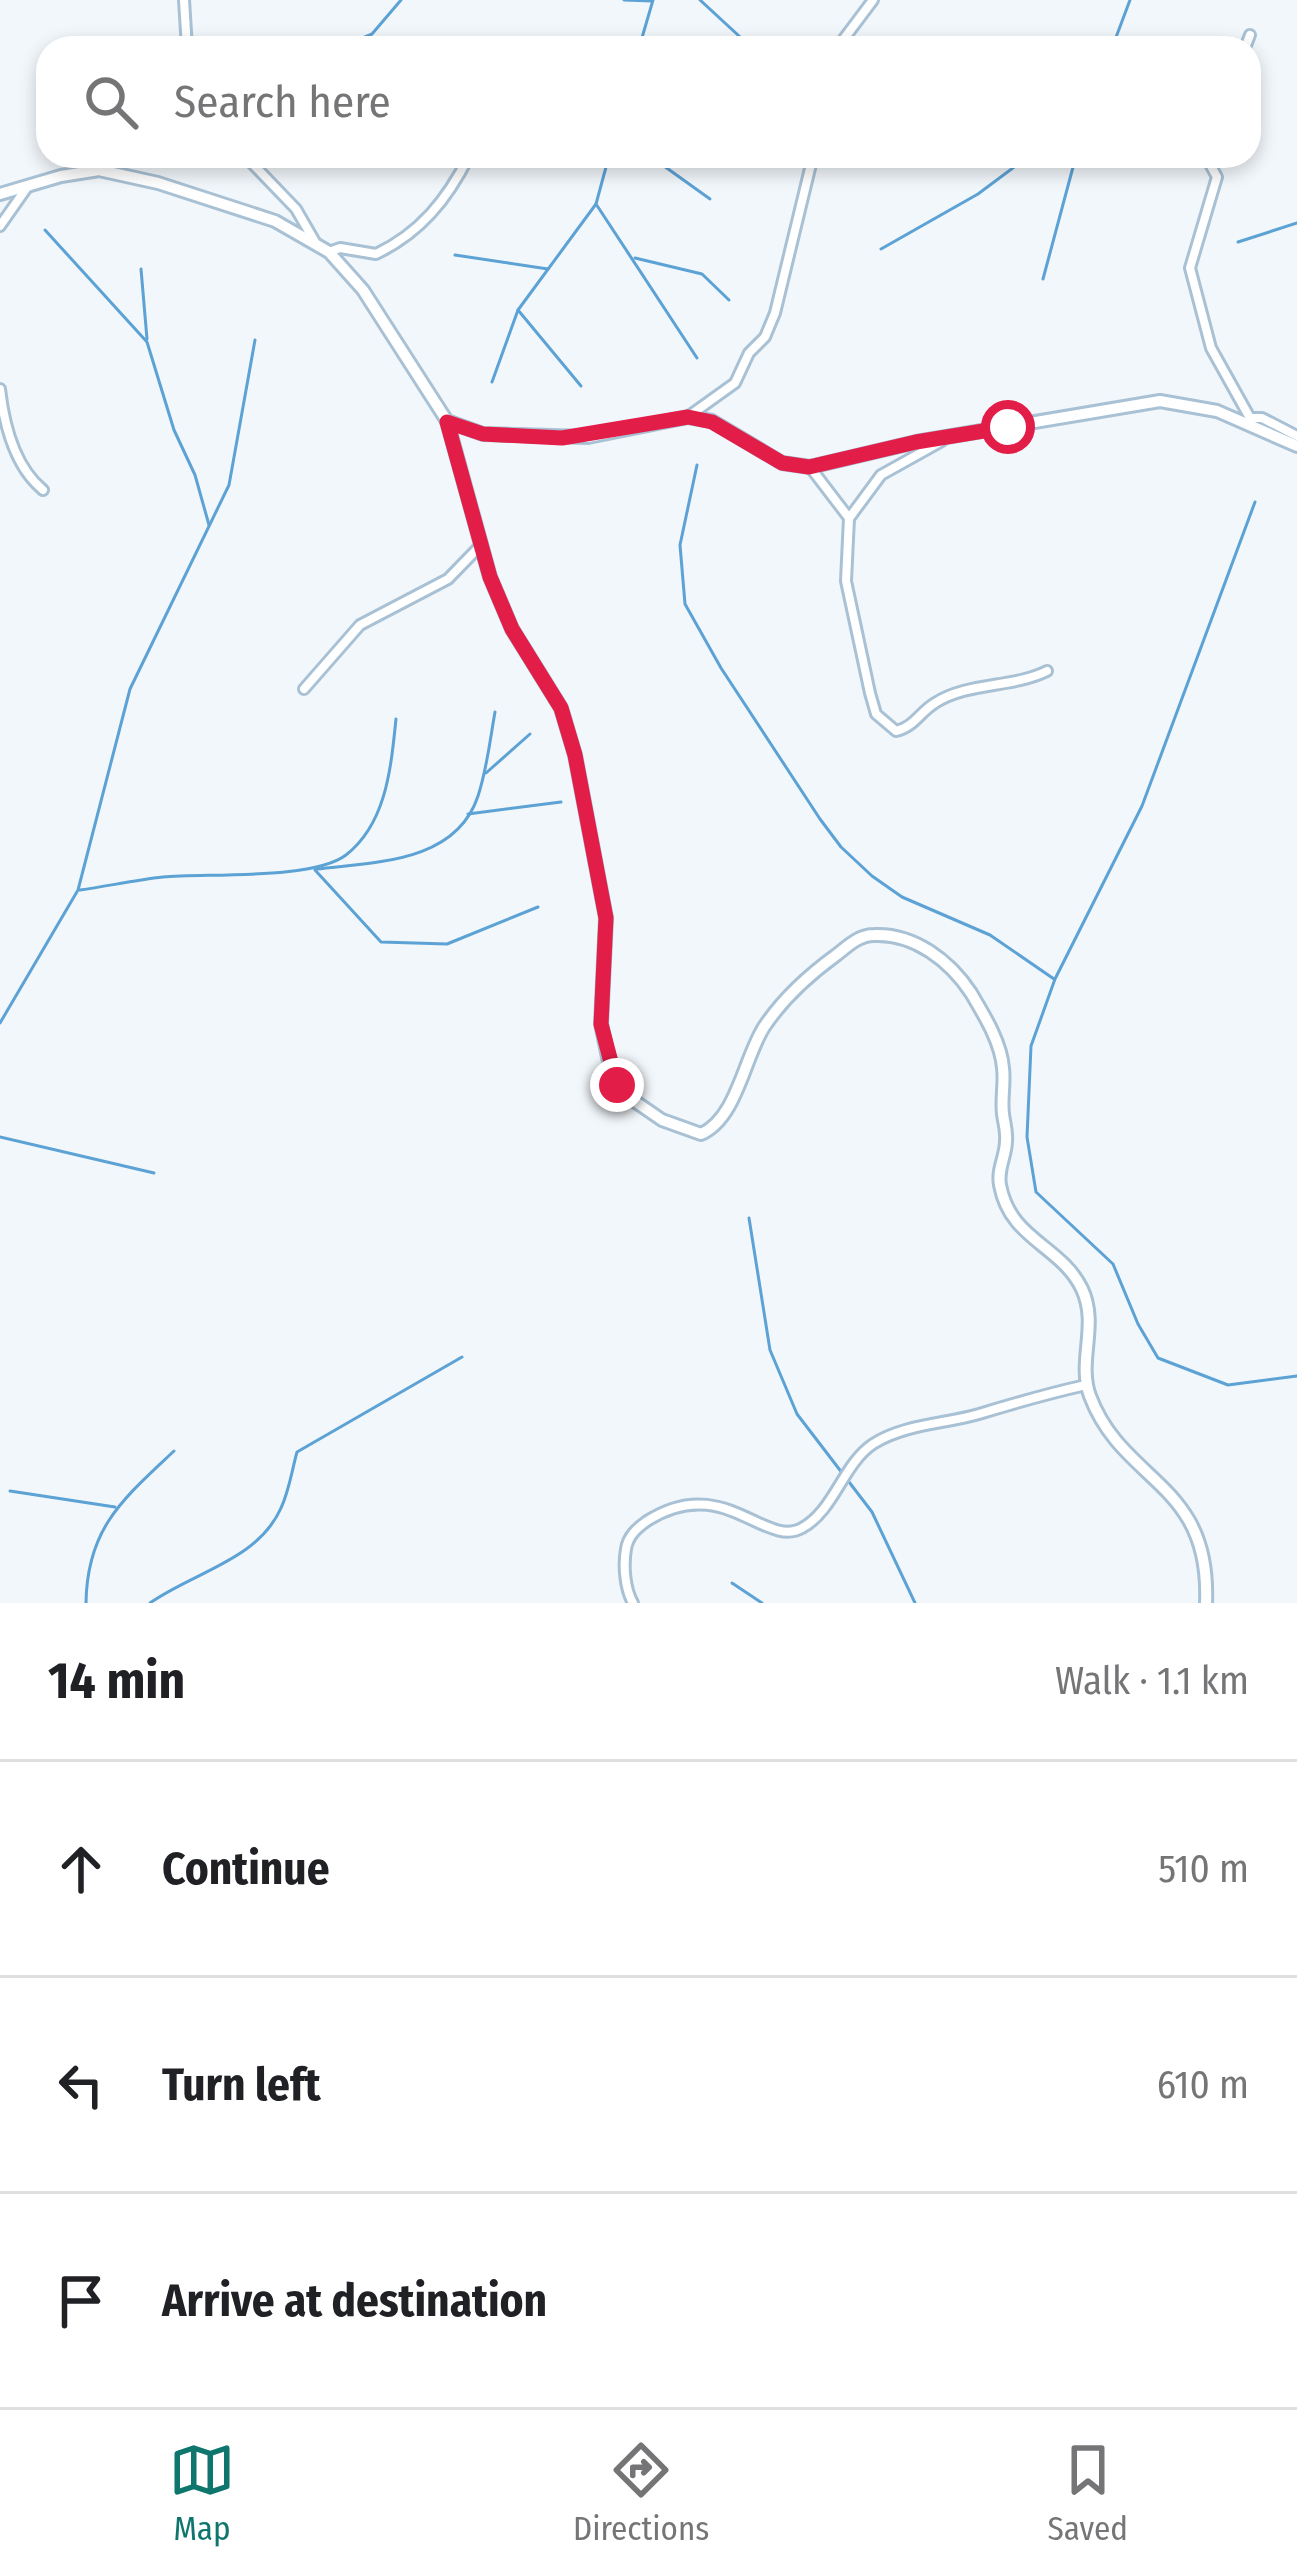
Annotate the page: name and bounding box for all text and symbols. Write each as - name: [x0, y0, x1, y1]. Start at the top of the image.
- search box: [36, 36, 1261, 168]
- icon: search: [78, 69, 144, 135]
- text: Search here: [174, 75, 391, 129]
- route start: [981, 400, 1035, 454]
- route end: [590, 1058, 644, 1112]
- text: 14 min: [48, 1650, 185, 1712]
- text: Walk · 1.1 km: [1055, 1658, 1249, 1704]
- icon: ahead: [48, 1836, 114, 1902]
- text: Continue: [162, 1842, 330, 1896]
- text: 510 m: [1158, 1846, 1249, 1892]
- icon: left: [48, 2052, 114, 2118]
- text: Turn left: [162, 2058, 321, 2112]
- text: 610 m: [1157, 2062, 1249, 2108]
- icon: arrive: [48, 2268, 114, 2334]
- text: Arrive at destination: [162, 2274, 547, 2328]
- tab: Map: [169, 2437, 235, 2549]
- tab: Directions: [573, 2437, 709, 2549]
- tab: Saved: [1047, 2437, 1128, 2549]

